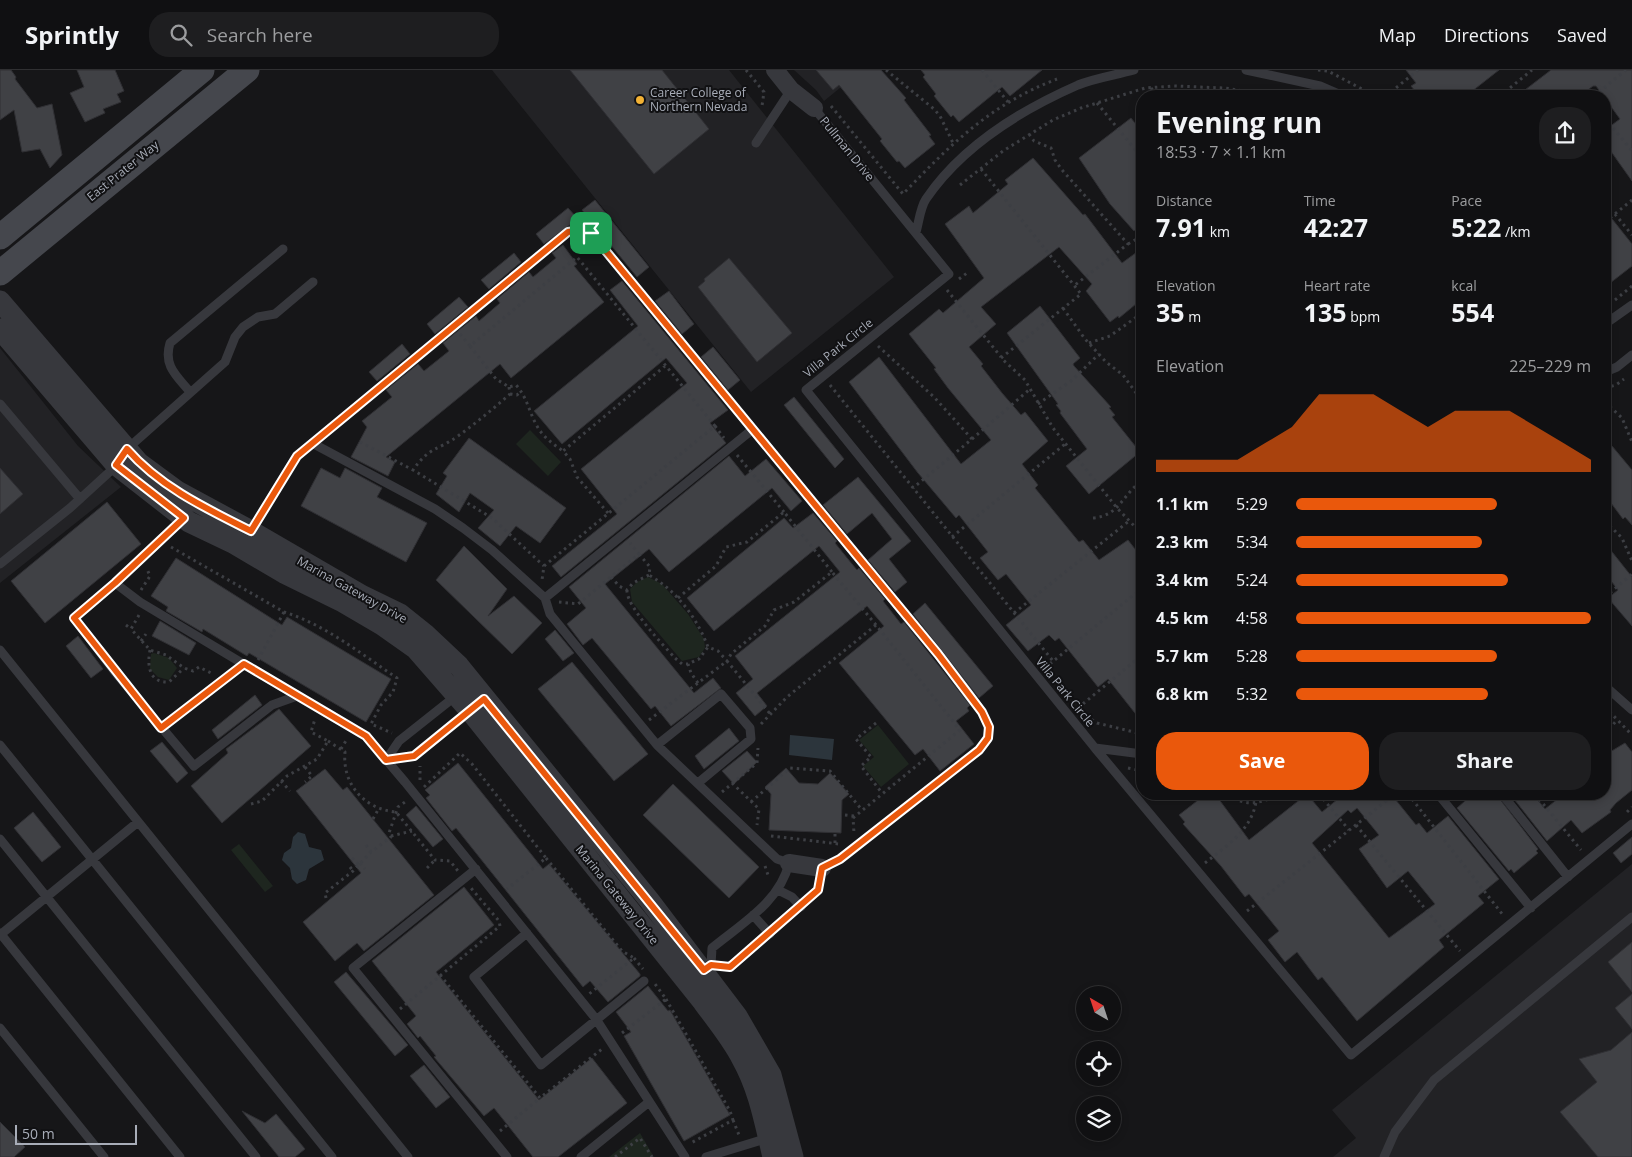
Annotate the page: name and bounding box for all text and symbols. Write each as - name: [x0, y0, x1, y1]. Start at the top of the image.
- search box: [149, 12, 499, 57]
- text: Sprintly: [25, 18, 119, 51]
- icon: search: [167, 21, 195, 49]
- text: Search here: [207, 22, 313, 48]
- text: Map: [1379, 23, 1416, 47]
- text: Directions: [1444, 23, 1529, 47]
- text: Saved: [1557, 23, 1607, 47]
- place label: Career College of Northern Nevada: [650, 84, 747, 115]
- marker: Career College of Northern Nevada: [634, 94, 646, 106]
- text: Evening run: [1156, 103, 1322, 141]
- button: share: [1539, 107, 1591, 159]
- street label: Pullman Drive: [816, 113, 879, 185]
- street label: East Prater Way: [83, 136, 163, 205]
- text: 18:53 · 7 × 1.1 km: [1156, 141, 1286, 163]
- text: Distance: [1156, 191, 1212, 210]
- text: Time: [1304, 191, 1336, 210]
- text: Pace: [1451, 191, 1482, 210]
- text: 7.91: [1156, 210, 1206, 244]
- text: 42:27: [1304, 210, 1368, 244]
- text: 5:22: [1451, 210, 1501, 244]
- pin: [570, 212, 612, 254]
- icon: arrive: [577, 219, 605, 247]
- text: km: [1206, 222, 1230, 241]
- text: /km: [1501, 222, 1530, 241]
- text: Elevation: [1156, 276, 1215, 295]
- text: Heart rate: [1304, 276, 1370, 295]
- text: kcal: [1451, 276, 1477, 295]
- text: 35: [1156, 295, 1185, 329]
- text: 135: [1304, 295, 1347, 329]
- text: 554: [1451, 295, 1494, 329]
- text: m: [1185, 307, 1201, 326]
- text: bpm: [1347, 307, 1380, 326]
- street label: Villa Park Circle: [799, 314, 876, 381]
- text: Elevation: [1156, 355, 1224, 377]
- text: 225–229 m: [1509, 355, 1591, 377]
- text: 1.1 km: [1156, 493, 1209, 515]
- text: 5:29: [1236, 493, 1268, 515]
- text: 2.3 km: [1156, 531, 1209, 553]
- text: 5:34: [1236, 531, 1268, 553]
- street label: Marina Gateway Drive: [294, 552, 411, 627]
- text: 3.4 km: [1156, 569, 1209, 591]
- text: 5:24: [1236, 569, 1268, 591]
- text: 4.5 km: [1156, 607, 1209, 629]
- text: 4:58: [1236, 607, 1268, 629]
- text: 5.7 km: [1156, 645, 1209, 667]
- text: 5:28: [1236, 645, 1268, 667]
- street label: Villa Park Circle: [1032, 653, 1099, 730]
- text: 6.8 km: [1156, 683, 1209, 705]
- text: 5:32: [1236, 683, 1268, 705]
- button: Save: [1156, 732, 1369, 790]
- button: Share: [1379, 732, 1591, 790]
- street label: Marina Gateway Drive: [572, 841, 663, 948]
- north arrow: [1076, 986, 1121, 1031]
- map controls: [1076, 986, 1121, 1141]
- button: locate: [1076, 1041, 1121, 1086]
- button: layers: [1076, 1096, 1121, 1141]
- scale bar: [15, 1122, 138, 1145]
- text: 50 m: [22, 1124, 55, 1143]

